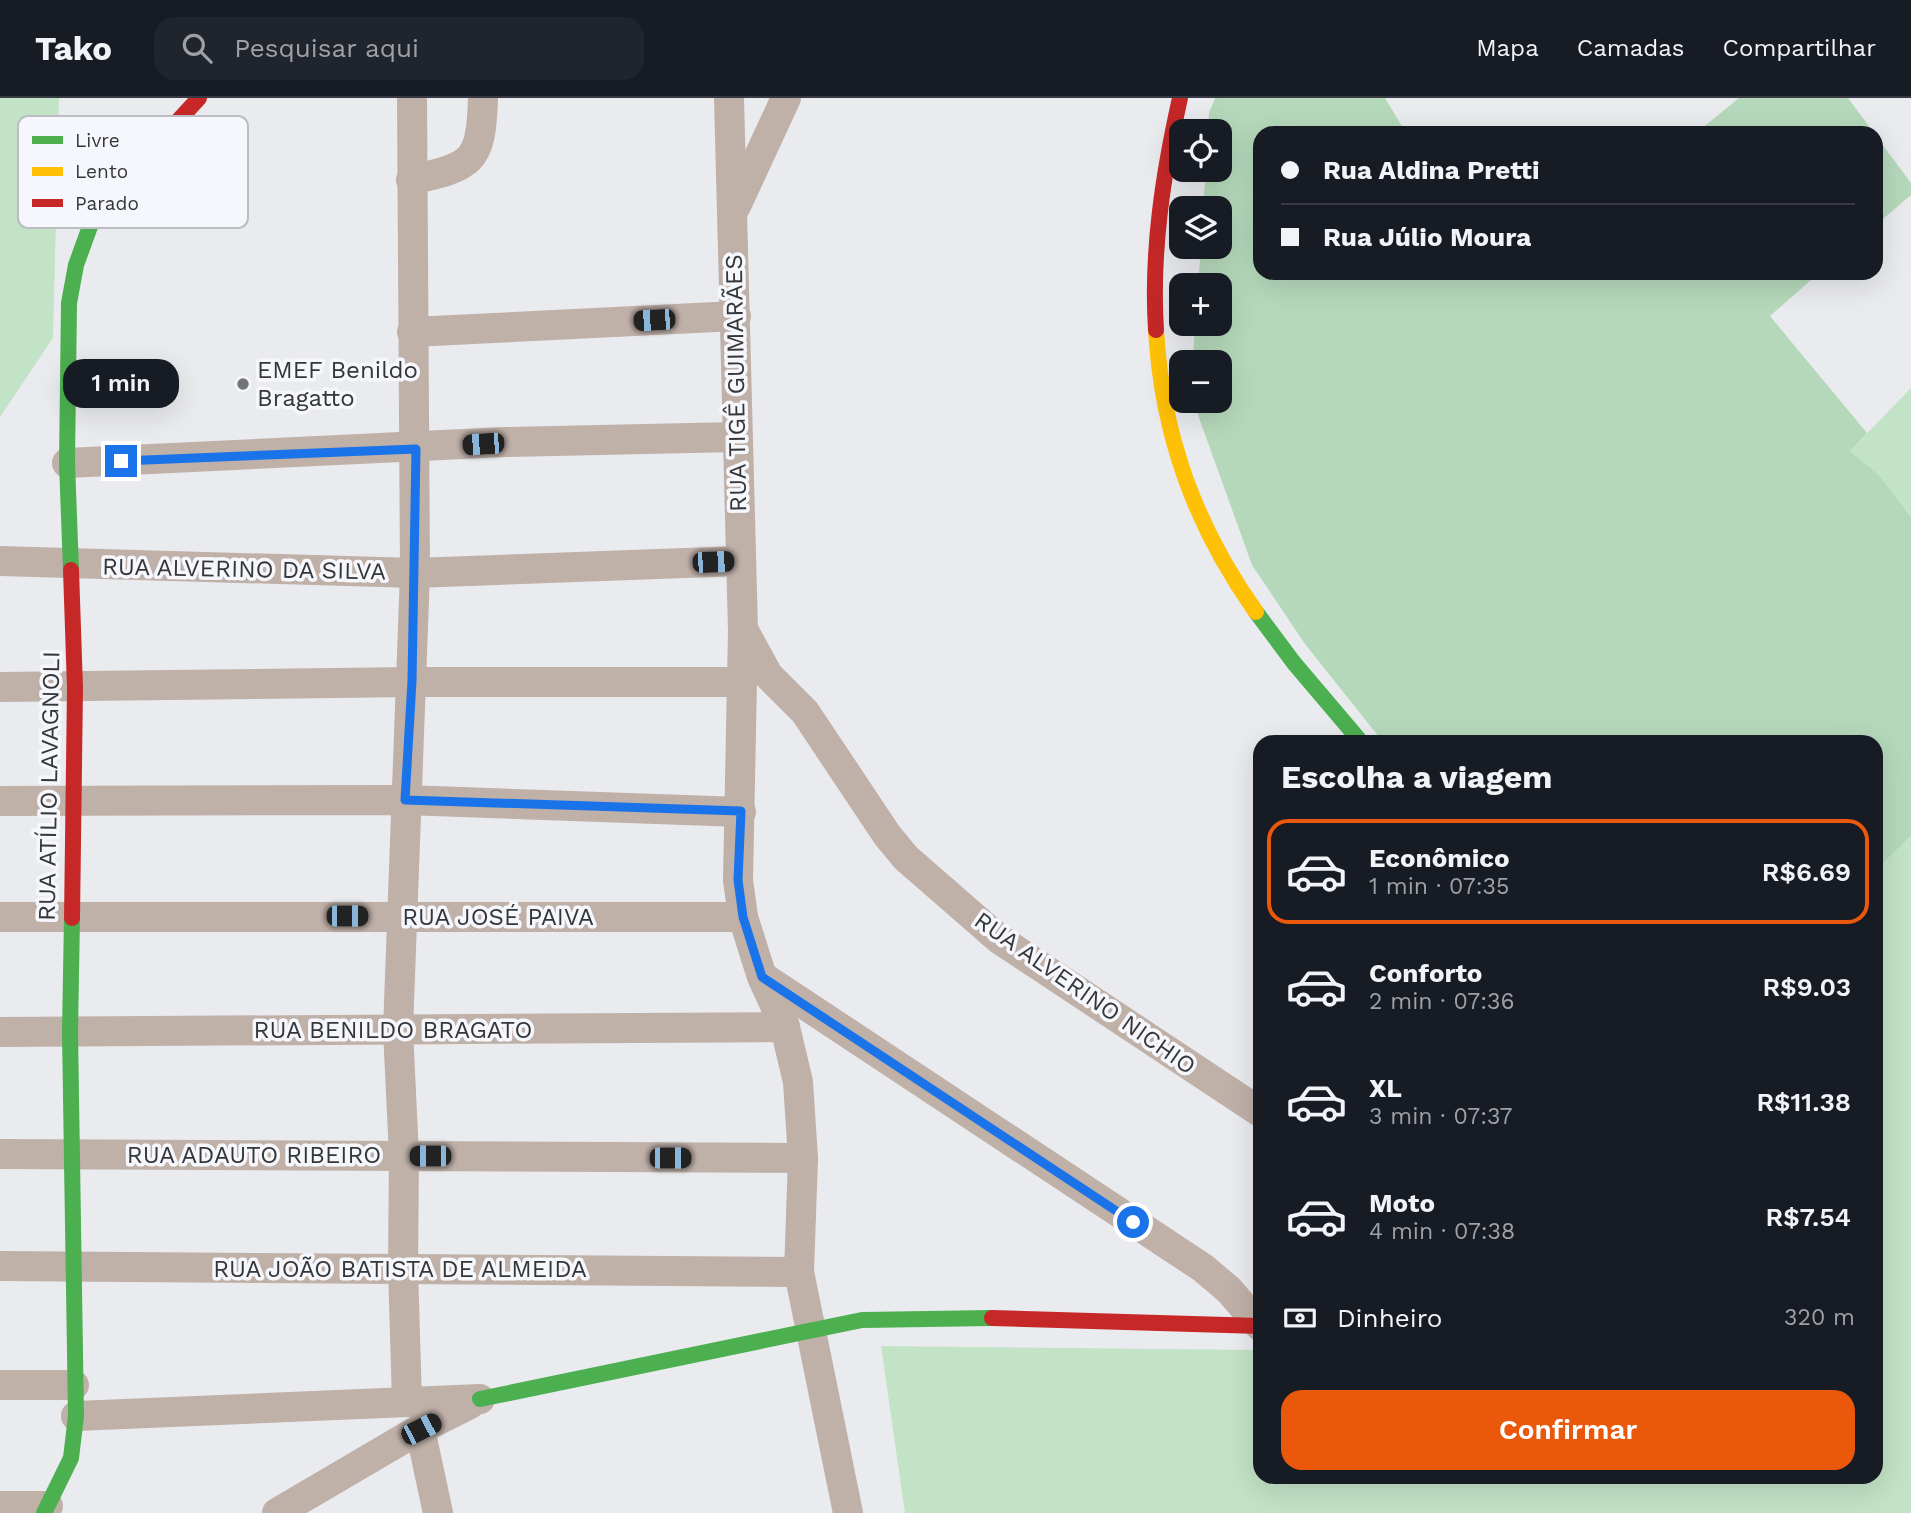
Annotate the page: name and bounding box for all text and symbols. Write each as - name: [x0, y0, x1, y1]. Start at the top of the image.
- search box: [154, 17, 644, 80]
- text: Tako: [35, 29, 112, 68]
- icon: search: [178, 29, 216, 67]
- text: Pesquisar aqui: [234, 33, 419, 63]
- text: Mapa: [1476, 34, 1539, 62]
- text: Camadas: [1577, 34, 1685, 62]
- text: Compartilhar: [1723, 34, 1876, 62]
- legend: [18, 116, 248, 228]
- map controls: [1169, 119, 1232, 413]
- button: locate: [1169, 119, 1232, 182]
- text: Livre: [75, 129, 120, 152]
- text: Rua Aldina Pretti: [1323, 155, 1540, 185]
- text: Lento: [75, 160, 128, 183]
- text: Parado: [75, 192, 139, 215]
- button: layers: [1169, 196, 1232, 259]
- text: Rua Júlio Moura: [1323, 222, 1531, 252]
- street label: RUA TIGÊ GUIMARÃES: [720, 254, 752, 512]
- button: +: [1169, 273, 1232, 336]
- car: [633, 308, 676, 332]
- button: −: [1169, 350, 1232, 413]
- place label: EMEF Benildo Bragatto: [257, 356, 418, 412]
- callout: 1 min: [63, 360, 179, 408]
- text: 1 min: [91, 370, 151, 397]
- marker: EMEF Benildo Bragatto: [235, 376, 251, 392]
- car: [462, 432, 505, 456]
- route end: [105, 445, 137, 477]
- car: [692, 551, 735, 573]
- street label: RUA ALVERINO DA SILVA: [102, 553, 386, 585]
- street label: RUA ATÍLIO LAVAGNOLI: [33, 651, 65, 921]
- text: Escolha a viagem: [1281, 758, 1552, 796]
- icon: car: [1285, 840, 1348, 903]
- text: Econômico: [1369, 843, 1510, 873]
- text: R$6.69: [1762, 857, 1851, 887]
- text: 1 min · 07:35: [1369, 873, 1509, 900]
- street label: RUA JOSÉ PAIVA: [402, 903, 594, 931]
- car: [327, 906, 369, 927]
- street label: RUA ALVERINO NICHIO: [969, 906, 1201, 1080]
- icon: car: [1285, 955, 1348, 1018]
- text: Conforto: [1369, 958, 1482, 988]
- text: R$9.03: [1763, 972, 1851, 1002]
- text: 2 min · 07:36: [1369, 988, 1514, 1015]
- street label: RUA BENILDO BRAGATO: [254, 1016, 532, 1044]
- icon: car: [1285, 1070, 1348, 1133]
- text: XL: [1369, 1073, 1402, 1103]
- text: R$11.38: [1756, 1087, 1851, 1117]
- text: 3 min · 07:37: [1369, 1103, 1512, 1130]
- street label: RUA ADAUTO RIBEIRO: [127, 1141, 381, 1169]
- car: [410, 1146, 452, 1167]
- car: [650, 1148, 692, 1169]
- icon: car: [1285, 1185, 1348, 1248]
- text: Moto: [1369, 1188, 1435, 1218]
- text: R$7.54: [1765, 1202, 1851, 1232]
- route start: [1117, 1206, 1149, 1238]
- text: 4 min · 07:38: [1369, 1218, 1515, 1245]
- street label: RUA JOÃO BATISTA DE ALMEIDA: [213, 1255, 587, 1283]
- icon: cash: [1281, 1299, 1319, 1337]
- text: Dinheiro: [1337, 1303, 1442, 1333]
- text: 320 m: [1784, 1304, 1855, 1331]
- button: Confirmar: [1281, 1390, 1855, 1470]
- car: [398, 1410, 445, 1448]

